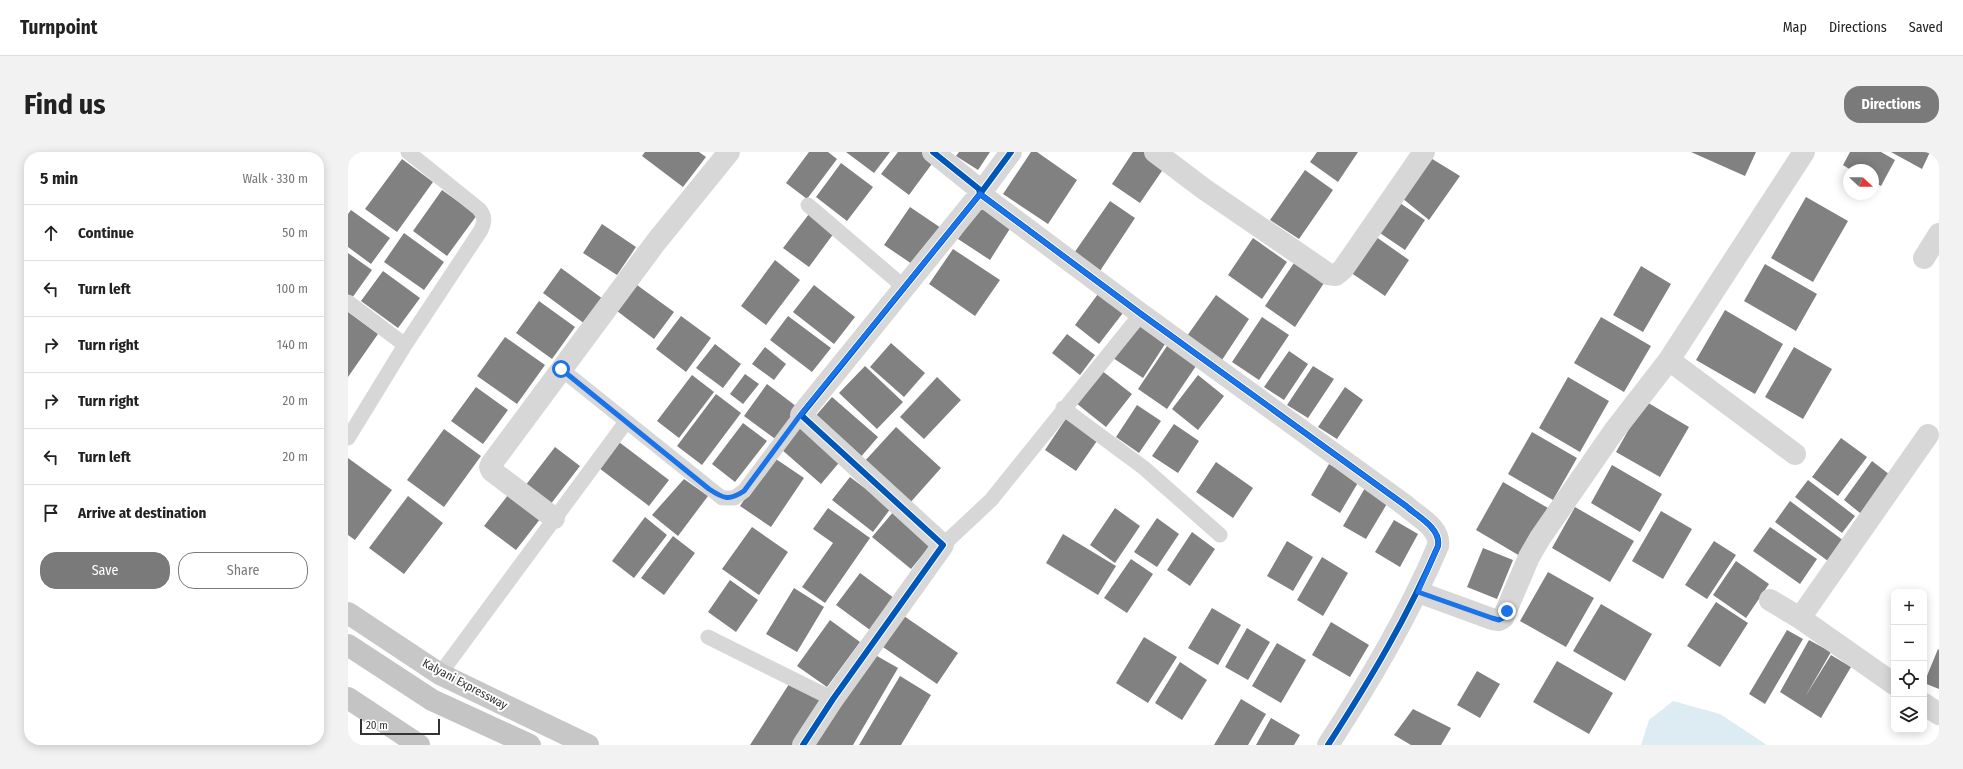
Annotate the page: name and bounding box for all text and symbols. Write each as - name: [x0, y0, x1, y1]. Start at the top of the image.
- text: Turnpoint: [20, 16, 97, 39]
- text: Map: [1783, 19, 1807, 36]
- text: Directions: [1829, 19, 1887, 36]
- text: Saved: [1909, 19, 1943, 36]
- button: Directions: [1844, 86, 1939, 123]
- text: Find us: [24, 88, 106, 121]
- north arrow: [1843, 164, 1879, 200]
- text: 5 min: [40, 168, 78, 189]
- text: Walk · 330 m: [243, 171, 308, 186]
- icon: ahead: [40, 222, 62, 244]
- text: Continue: [78, 224, 134, 242]
- text: 50 m: [282, 225, 308, 240]
- icon: left: [40, 278, 62, 300]
- text: Turn left: [78, 280, 131, 298]
- text: 100 m: [276, 281, 308, 296]
- icon: right: [40, 334, 62, 356]
- text: Turn right: [78, 336, 139, 354]
- text: 140 m: [277, 337, 308, 352]
- route start: [552, 360, 570, 378]
- icon: right: [40, 390, 62, 412]
- text: Turn right: [78, 392, 139, 410]
- text: 20 m: [282, 393, 308, 408]
- icon: left: [40, 446, 62, 468]
- text: Turn left: [78, 448, 131, 466]
- text: 20 m: [282, 449, 308, 464]
- icon: arrive: [40, 502, 62, 524]
- text: Arrive at destination: [78, 504, 206, 522]
- button: Save: [40, 552, 170, 589]
- button: Share: [178, 552, 308, 589]
- map controls: [1891, 589, 1927, 733]
- button: +: [1891, 589, 1927, 625]
- route end: [1498, 602, 1516, 620]
- button: −: [1891, 625, 1927, 661]
- street label: Kalyani Expressway: [420, 656, 510, 713]
- button: locate: [1891, 661, 1927, 697]
- button: layers: [1891, 697, 1927, 733]
- scale bar: [360, 717, 440, 736]
- text: 20 m: [366, 719, 388, 732]

